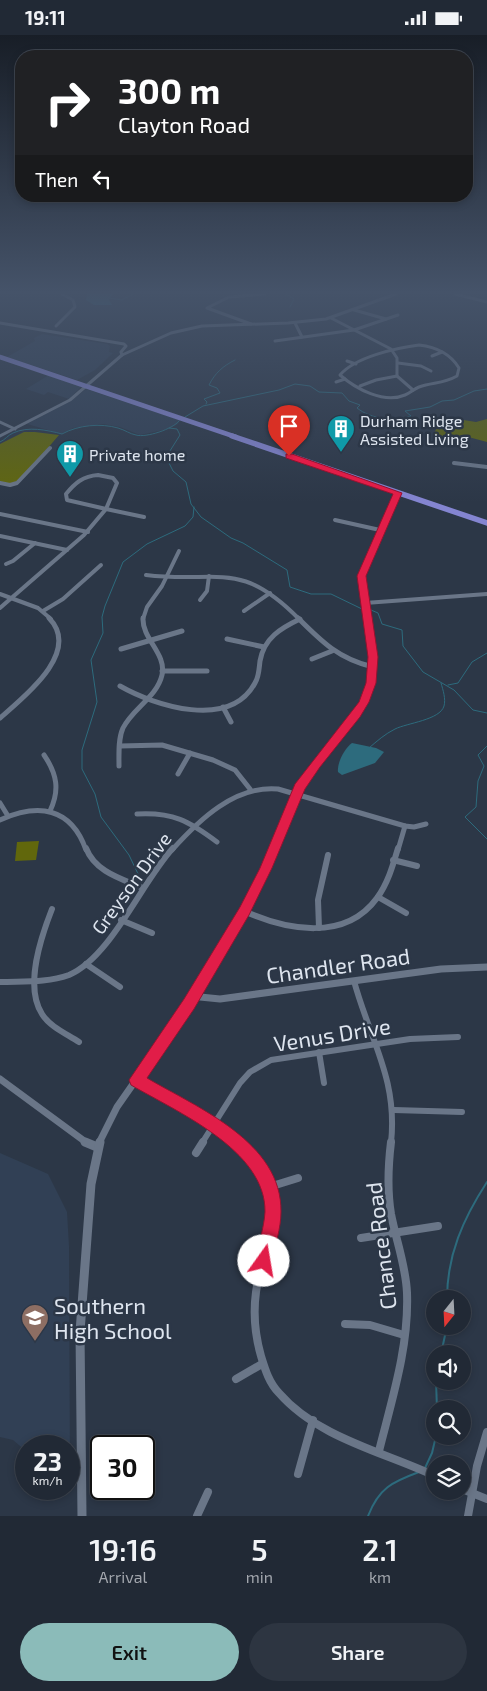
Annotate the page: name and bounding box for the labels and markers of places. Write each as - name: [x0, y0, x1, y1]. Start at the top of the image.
- pin: [268, 405, 310, 456]
- place label: Durham Ridge Assisted Living: [360, 411, 469, 448]
- building icon: Durham Ridge Assisted Living: [326, 414, 356, 453]
- building icon: Private home: [55, 439, 85, 478]
- place label: Private home: [89, 445, 185, 464]
- place label: Southern High School: [54, 1292, 172, 1343]
- school or university icon: Southern High School: [20, 1303, 50, 1342]

